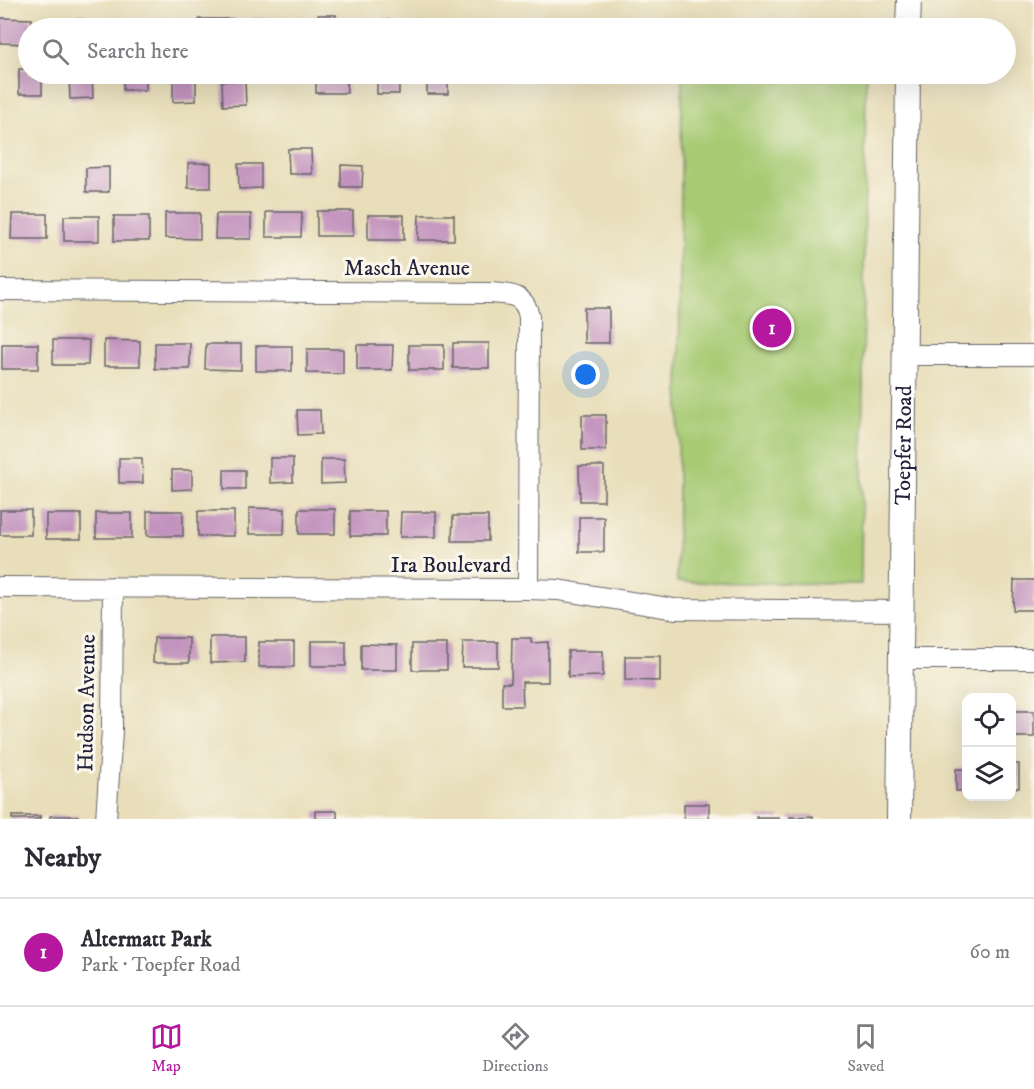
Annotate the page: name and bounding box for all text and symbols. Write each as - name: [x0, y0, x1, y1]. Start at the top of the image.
- search box: [18, 18, 1016, 84]
- icon: search: [39, 35, 72, 68]
- text: Search here: [87, 38, 189, 65]
- street label: Masch Avenue: [344, 255, 470, 282]
- pin: 1: [752, 306, 792, 350]
- your location: [571, 360, 600, 389]
- street label: Toepfer Road: [889, 385, 918, 505]
- street label: Ira Boulevard: [391, 552, 511, 579]
- street label: Hudson Avenue: [72, 634, 102, 772]
- map controls: [962, 693, 1016, 801]
- button: locate: [962, 693, 1016, 747]
- button: layers: [962, 747, 1016, 801]
- text: Nearby: [24, 842, 101, 875]
- text: Altermatt Park: [81, 926, 212, 953]
- text: 1: [40, 940, 47, 965]
- text: 60 m: [970, 940, 1010, 965]
- text: Park · Toepfer Road: [81, 953, 240, 978]
- tab: Map: [150, 1020, 183, 1076]
- tab: Directions: [482, 1020, 548, 1076]
- tab: Saved: [848, 1020, 884, 1076]

